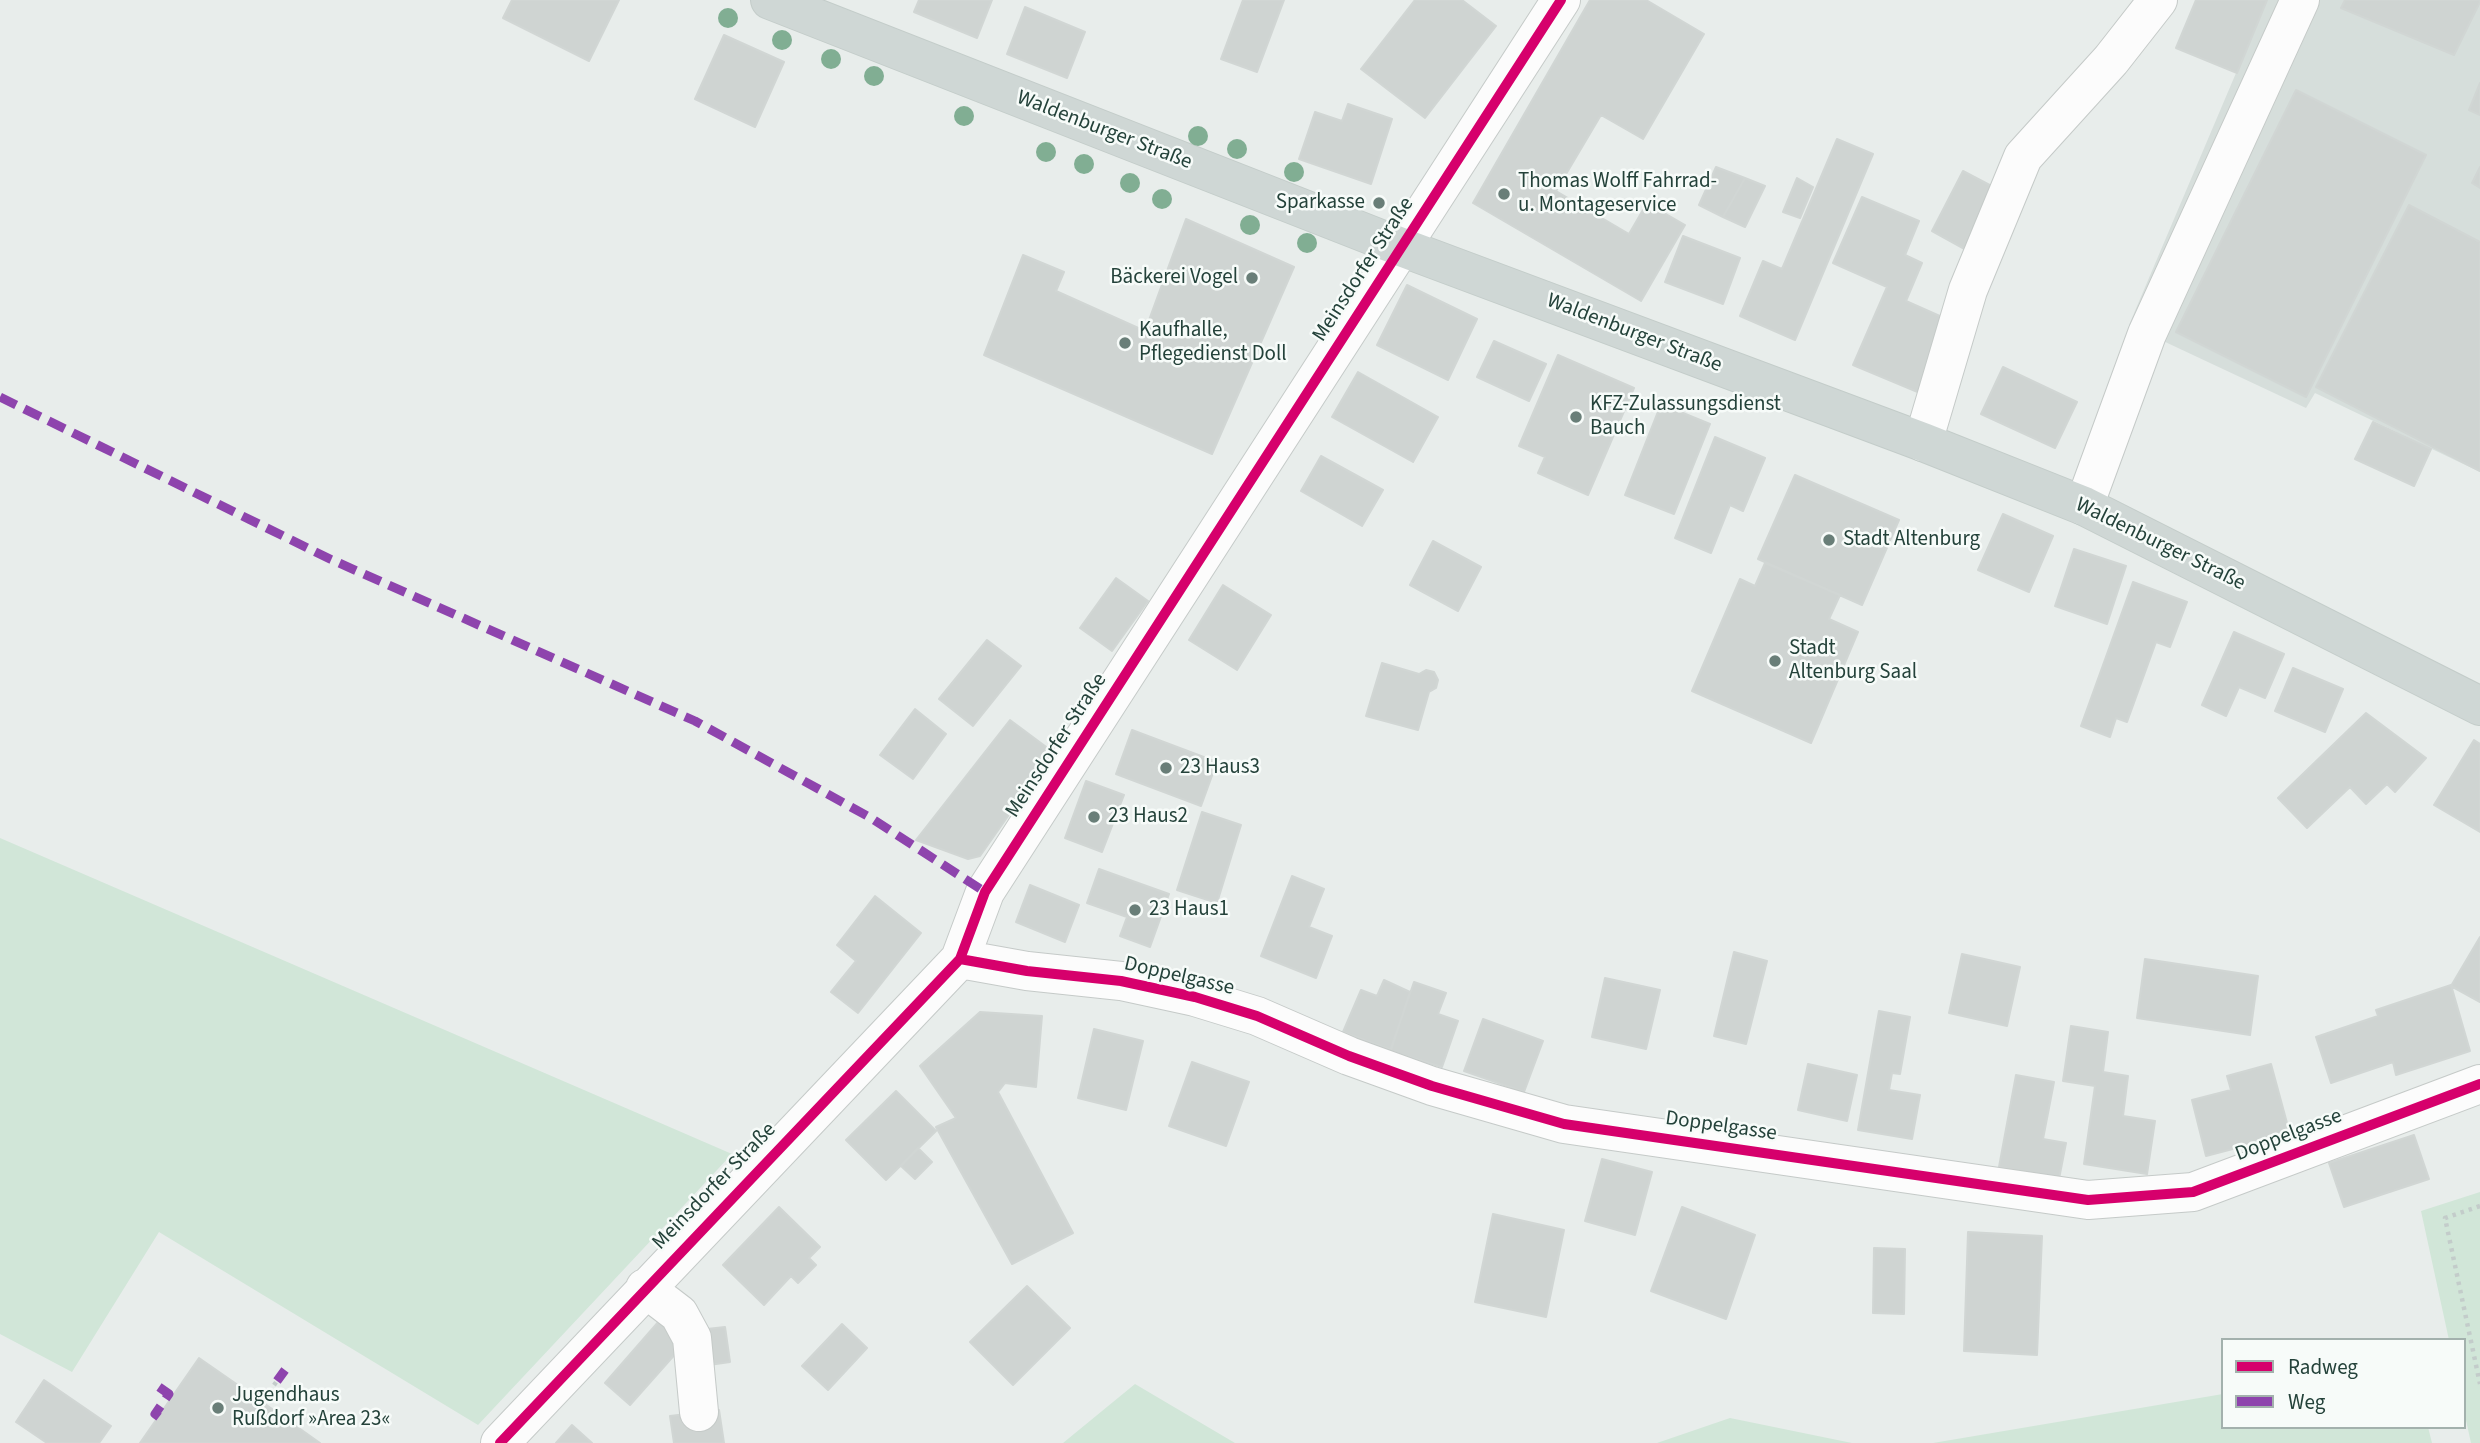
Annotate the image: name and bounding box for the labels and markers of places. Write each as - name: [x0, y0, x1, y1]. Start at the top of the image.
- place label: Thomas Wolff Fahrrad- u. Montageservice: [1518, 169, 1717, 219]
- marker: Thomas Wolff Fahrrad- u. Montageservice: [1496, 186, 1512, 202]
- place label: Sparkasse: [1276, 190, 1365, 216]
- marker: Sparkasse: [1371, 195, 1387, 211]
- place label: Bäckerei Vogel: [1110, 265, 1238, 291]
- marker: Bäckerei Vogel: [1244, 270, 1260, 286]
- place label: Kaufhalle, Pflegedienst Doll: [1139, 318, 1287, 368]
- marker: Kaufhalle, Pflegedienst Doll: [1117, 335, 1133, 351]
- place label: KFZ-Zulassungsdienst Bauch: [1590, 392, 1781, 442]
- marker: KFZ-Zulassungsdienst Bauch: [1568, 409, 1584, 425]
- place label: Stadt Altenburg: [1843, 527, 1980, 553]
- marker: Stadt Altenburg: [1821, 532, 1837, 548]
- place label: Stadt Altenburg Saal: [1789, 636, 1917, 686]
- marker: Stadt Altenburg Saal: [1767, 653, 1783, 669]
- place label: 23 Haus3: [1180, 755, 1260, 781]
- marker: 23 Haus3: [1158, 760, 1174, 776]
- place label: 23 Haus2: [1108, 804, 1188, 830]
- marker: 23 Haus2: [1086, 809, 1102, 825]
- place label: 23 Haus1: [1149, 897, 1229, 923]
- marker: 23 Haus1: [1127, 902, 1143, 918]
- place label: Jugendhaus Rußdorf »Area 23«: [232, 1383, 390, 1433]
- marker: Jugendhaus Rußdorf »Area 23«: [210, 1400, 226, 1416]

